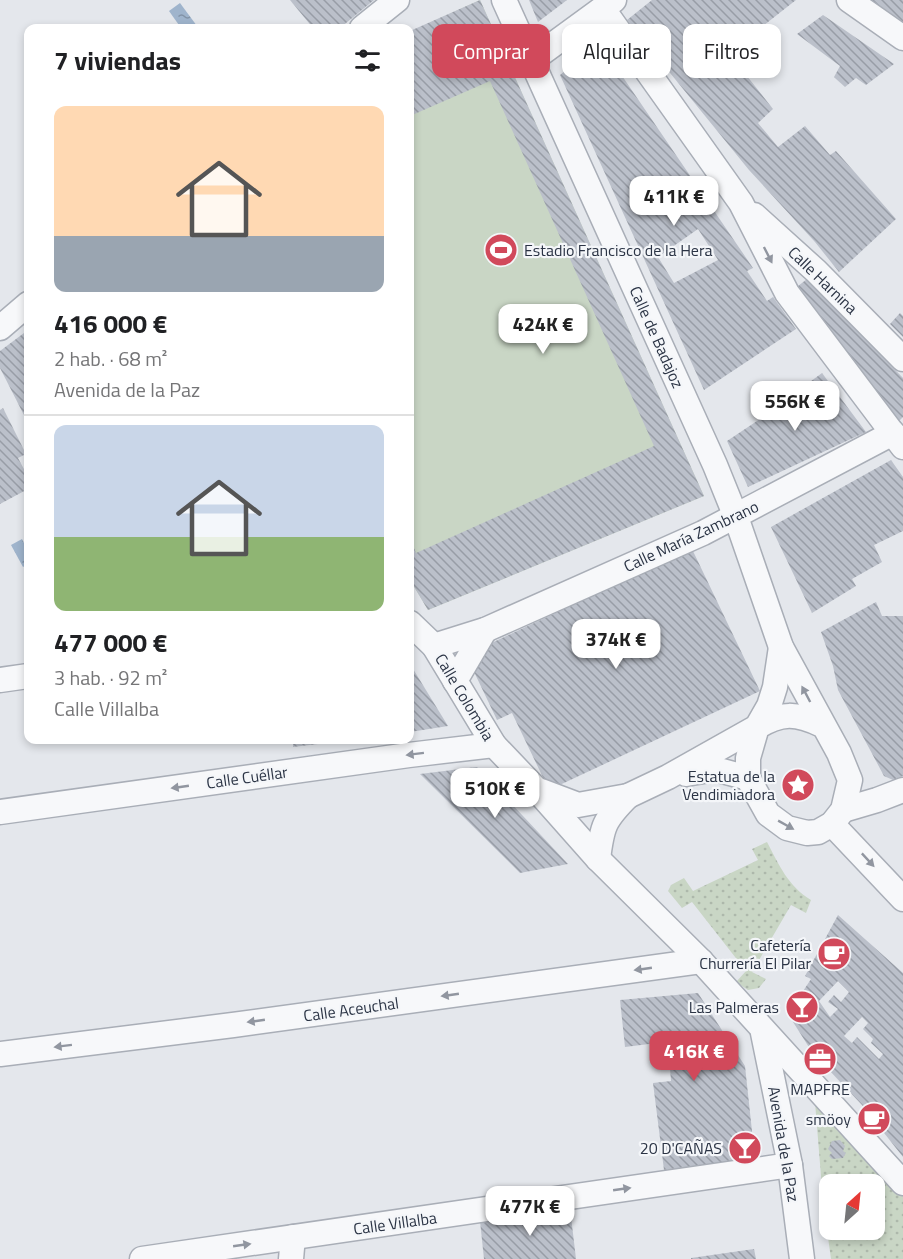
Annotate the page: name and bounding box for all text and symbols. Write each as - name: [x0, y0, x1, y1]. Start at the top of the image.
- chip: Comprar: [432, 24, 550, 78]
- chip: Alquilar: [562, 24, 671, 78]
- chip: Filtros: [683, 24, 781, 78]
- text: 7 viviendas: [54, 41, 181, 80]
- icon: filters: [351, 44, 384, 77]
- icon: home: [165, 145, 273, 253]
- pin: 411K €: [625, 176, 723, 227]
- text: 411K €: [643, 180, 705, 211]
- sports icon: Estadio Francisco de la Hera: [483, 232, 519, 268]
- place label: Estadio Francisco de la Hera: [524, 238, 713, 262]
- street label: Calle Harnina: [783, 241, 863, 319]
- one-way arrow: [763, 247, 773, 264]
- street label: Calle de Badajoz: [624, 282, 690, 392]
- text: 416 000 €: [54, 304, 167, 343]
- pin: 424K €: [494, 304, 592, 355]
- text: 424K €: [512, 308, 574, 339]
- text: 2 hab. · 68 m²: [54, 343, 167, 374]
- text: Avenida de la Paz: [54, 374, 200, 405]
- pin: 556K €: [746, 381, 844, 432]
- text: 556K €: [764, 385, 826, 416]
- icon: home: [165, 464, 273, 572]
- street label: Calle María Zambrano: [619, 494, 763, 578]
- pin: 374K €: [567, 619, 665, 670]
- text: 477 000 €: [54, 623, 167, 662]
- text: 374K €: [585, 623, 647, 654]
- street label: Calle Colombia: [429, 649, 501, 745]
- text: 3 hab. · 92 m²: [54, 662, 167, 693]
- one-way arrow: [801, 686, 811, 703]
- text: Calle Villalba: [54, 693, 159, 724]
- one-way arrow: [405, 749, 424, 759]
- street label: Calle Cuéllar: [205, 759, 290, 795]
- place label: Estatua de la Vendimiadora: [682, 764, 775, 806]
- place icon: Estatua de la Vendimiadora: [780, 767, 816, 803]
- pin: 510K €: [446, 768, 544, 819]
- text: 510K €: [464, 772, 526, 803]
- one-way arrow: [170, 782, 189, 791]
- one-way arrow: [778, 820, 795, 830]
- one-way arrow: [861, 853, 875, 868]
- place label: Cafetería Churrería El Pilar: [699, 933, 811, 975]
- cafe icon: Cafetería Churrería El Pilar: [816, 936, 852, 972]
- one-way arrow: [633, 964, 652, 973]
- bar icon: Las Palmeras: [784, 989, 820, 1025]
- street label: Calle Aceuchal: [302, 990, 400, 1028]
- one-way arrow: [440, 990, 459, 1000]
- place label: Las Palmeras: [689, 995, 779, 1019]
- one-way arrow: [247, 1017, 266, 1026]
- pin: 416K €: [645, 1031, 743, 1082]
- text: 416K €: [663, 1035, 725, 1066]
- one-way arrow: [53, 1041, 72, 1051]
- office icon: MAPFRE: [802, 1041, 838, 1077]
- place label: MAPFRE: [790, 1077, 850, 1101]
- street label: Avenida de la Paz: [762, 1084, 806, 1204]
- cafe icon: smöoy: [856, 1101, 892, 1137]
- place label: smöoy: [806, 1107, 851, 1131]
- bar icon: 20 D'CAÑAS: [727, 1130, 763, 1166]
- place label: 20 D'CAÑAS: [640, 1136, 722, 1160]
- north arrow: [819, 1174, 885, 1240]
- map controls: [819, 1174, 885, 1240]
- one-way arrow: [612, 1185, 631, 1194]
- pin: 477K €: [481, 1186, 579, 1237]
- text: 477K €: [499, 1190, 561, 1221]
- street label: Calle Villalba: [352, 1205, 438, 1241]
- one-way arrow: [233, 1240, 252, 1249]

